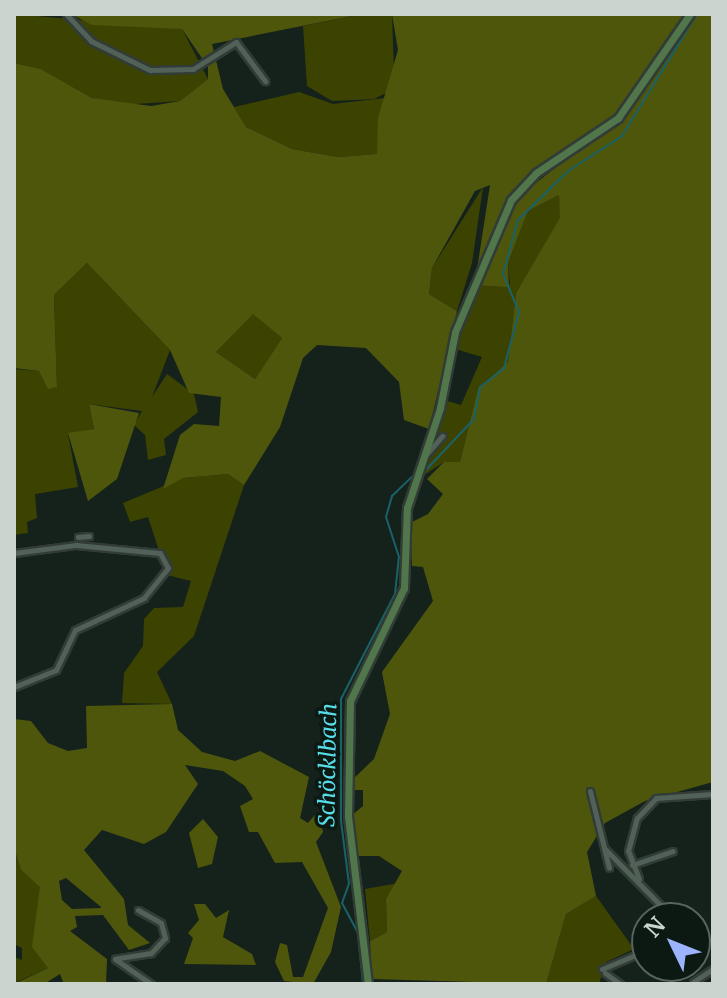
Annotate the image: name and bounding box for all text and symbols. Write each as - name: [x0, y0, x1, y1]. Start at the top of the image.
- water label: Schöcklbach: [314, 703, 342, 827]
- north arrow: [631, 902, 711, 982]
- text: N: [639, 911, 671, 943]

